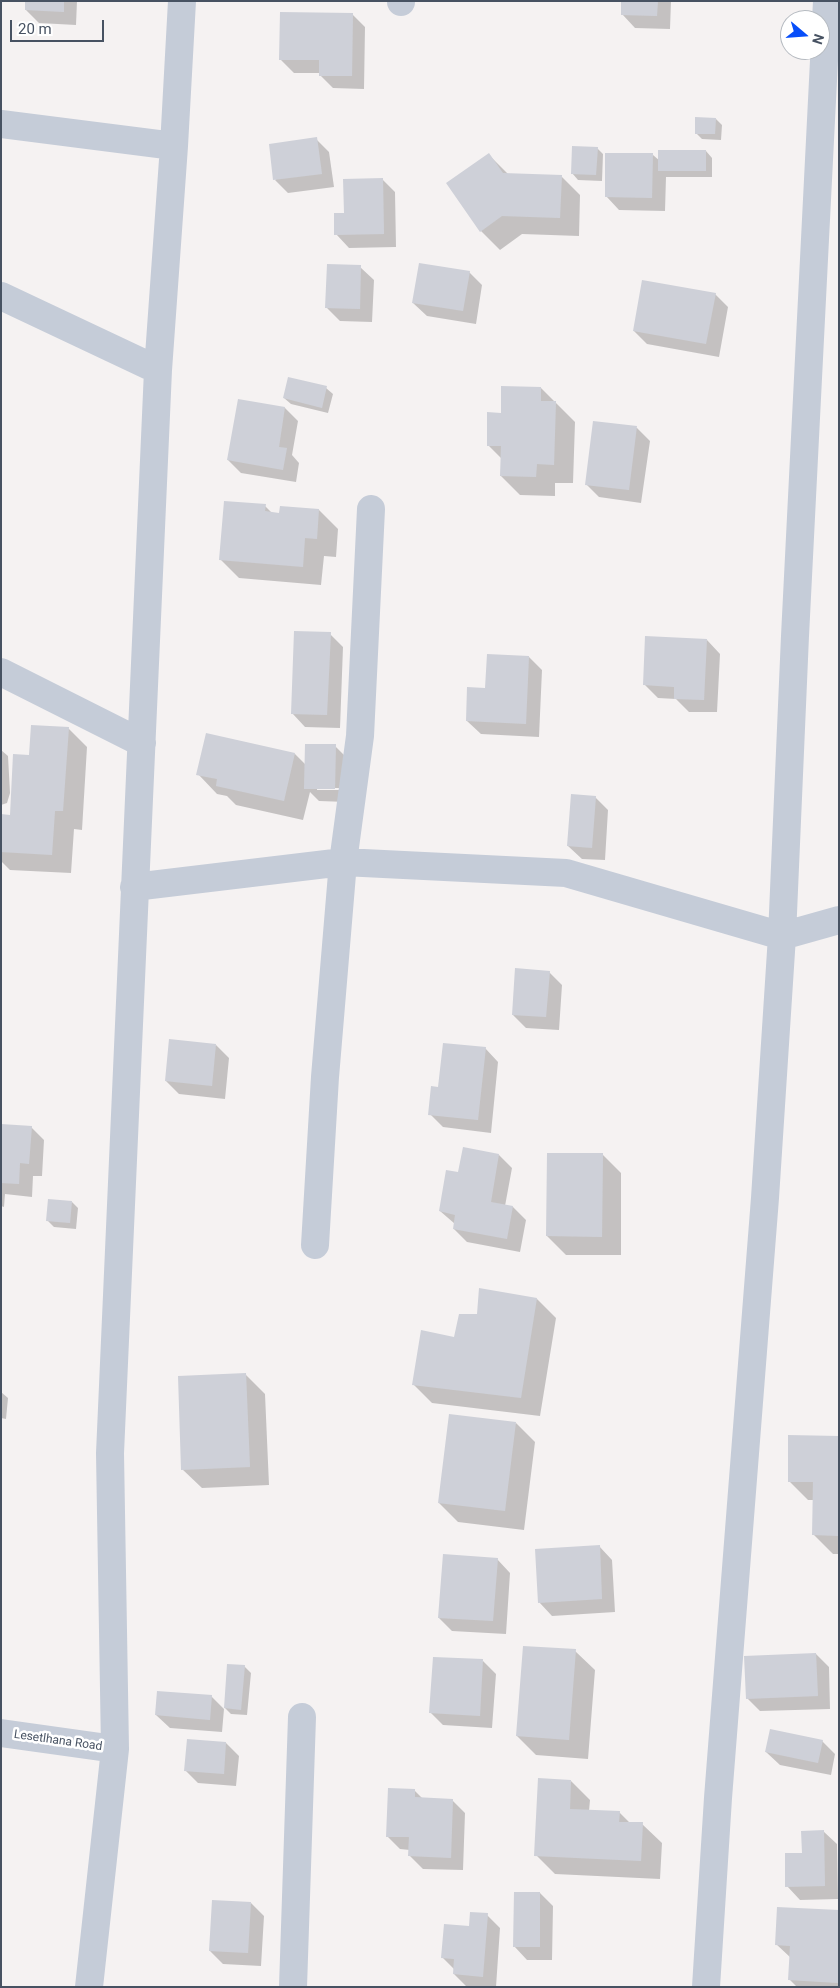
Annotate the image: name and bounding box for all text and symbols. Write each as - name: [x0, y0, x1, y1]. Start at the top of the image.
- scale bar: [12, 10, 106, 42]
- north arrow: [780, 10, 830, 60]
- text: 20 m: [18, 20, 52, 38]
- text: N: [809, 32, 827, 46]
- street label: Lesetlhana Road: [13, 1728, 103, 1754]

